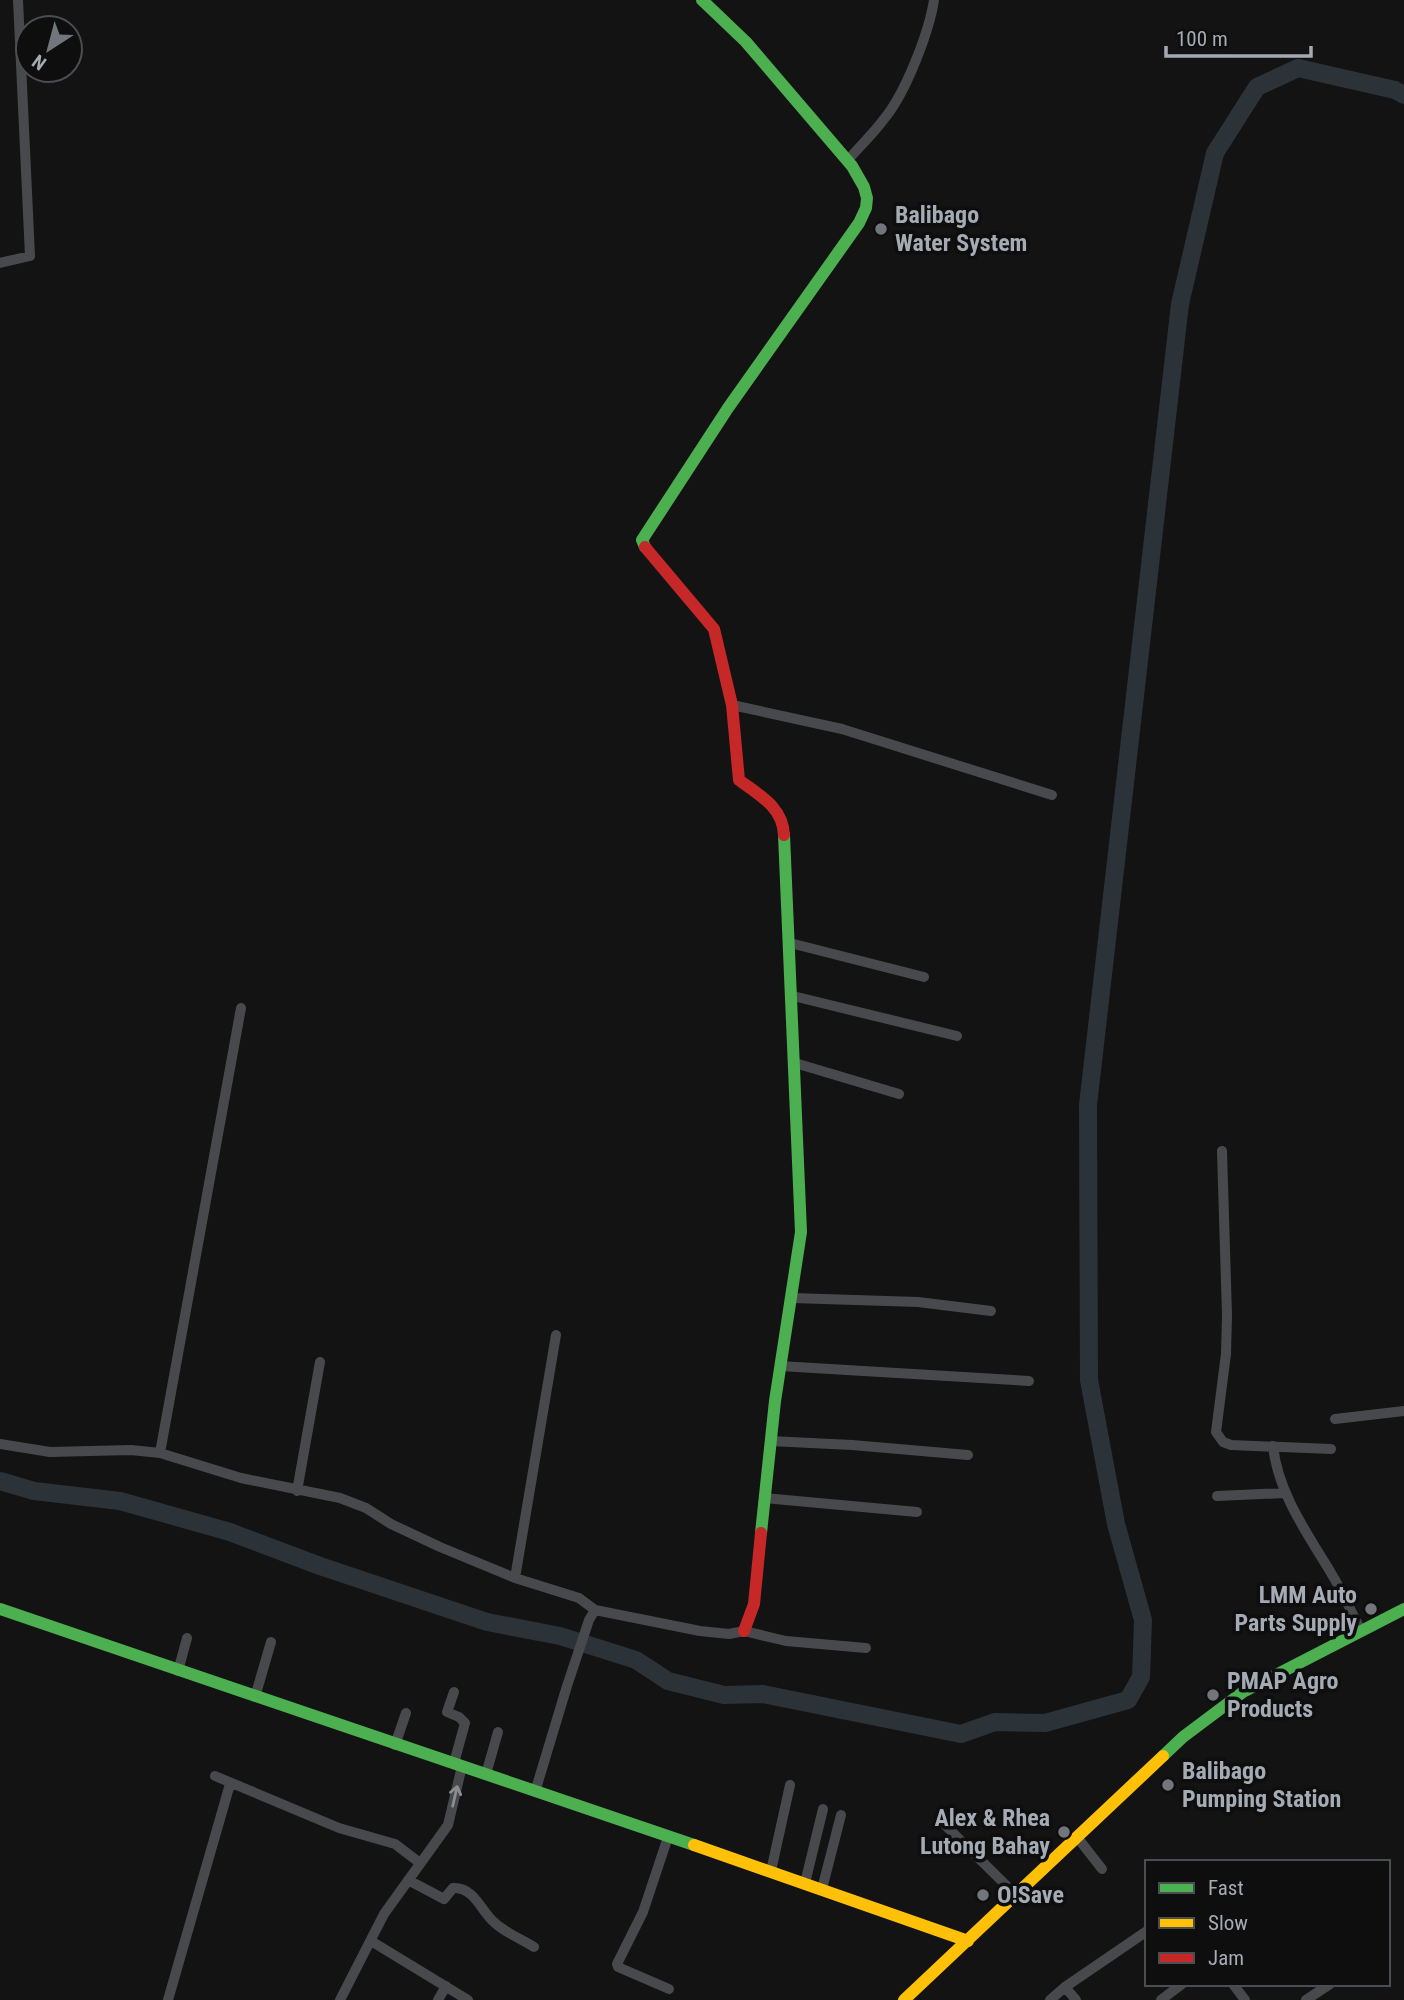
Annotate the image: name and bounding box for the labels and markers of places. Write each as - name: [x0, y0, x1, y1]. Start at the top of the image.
- place label: Balibago Water System: [895, 201, 1027, 257]
- marker: Balibago Water System: [873, 221, 889, 237]
- place label: LMM Auto Parts Supply: [1235, 1581, 1357, 1637]
- marker: LMM Auto Parts Supply: [1363, 1601, 1379, 1617]
- place label: PMAP Agro Products: [1227, 1667, 1338, 1723]
- marker: PMAP Agro Products: [1205, 1687, 1221, 1703]
- place label: Balibago Pumping Station: [1182, 1757, 1341, 1813]
- marker: Balibago Pumping Station: [1160, 1777, 1176, 1793]
- place label: Alex & Rhea Lutong Bahay: [920, 1804, 1050, 1860]
- marker: Alex & Rhea Lutong Bahay: [1056, 1824, 1072, 1840]
- place label: O!Save: [997, 1881, 1064, 1909]
- marker: O!Save: [975, 1887, 991, 1903]

